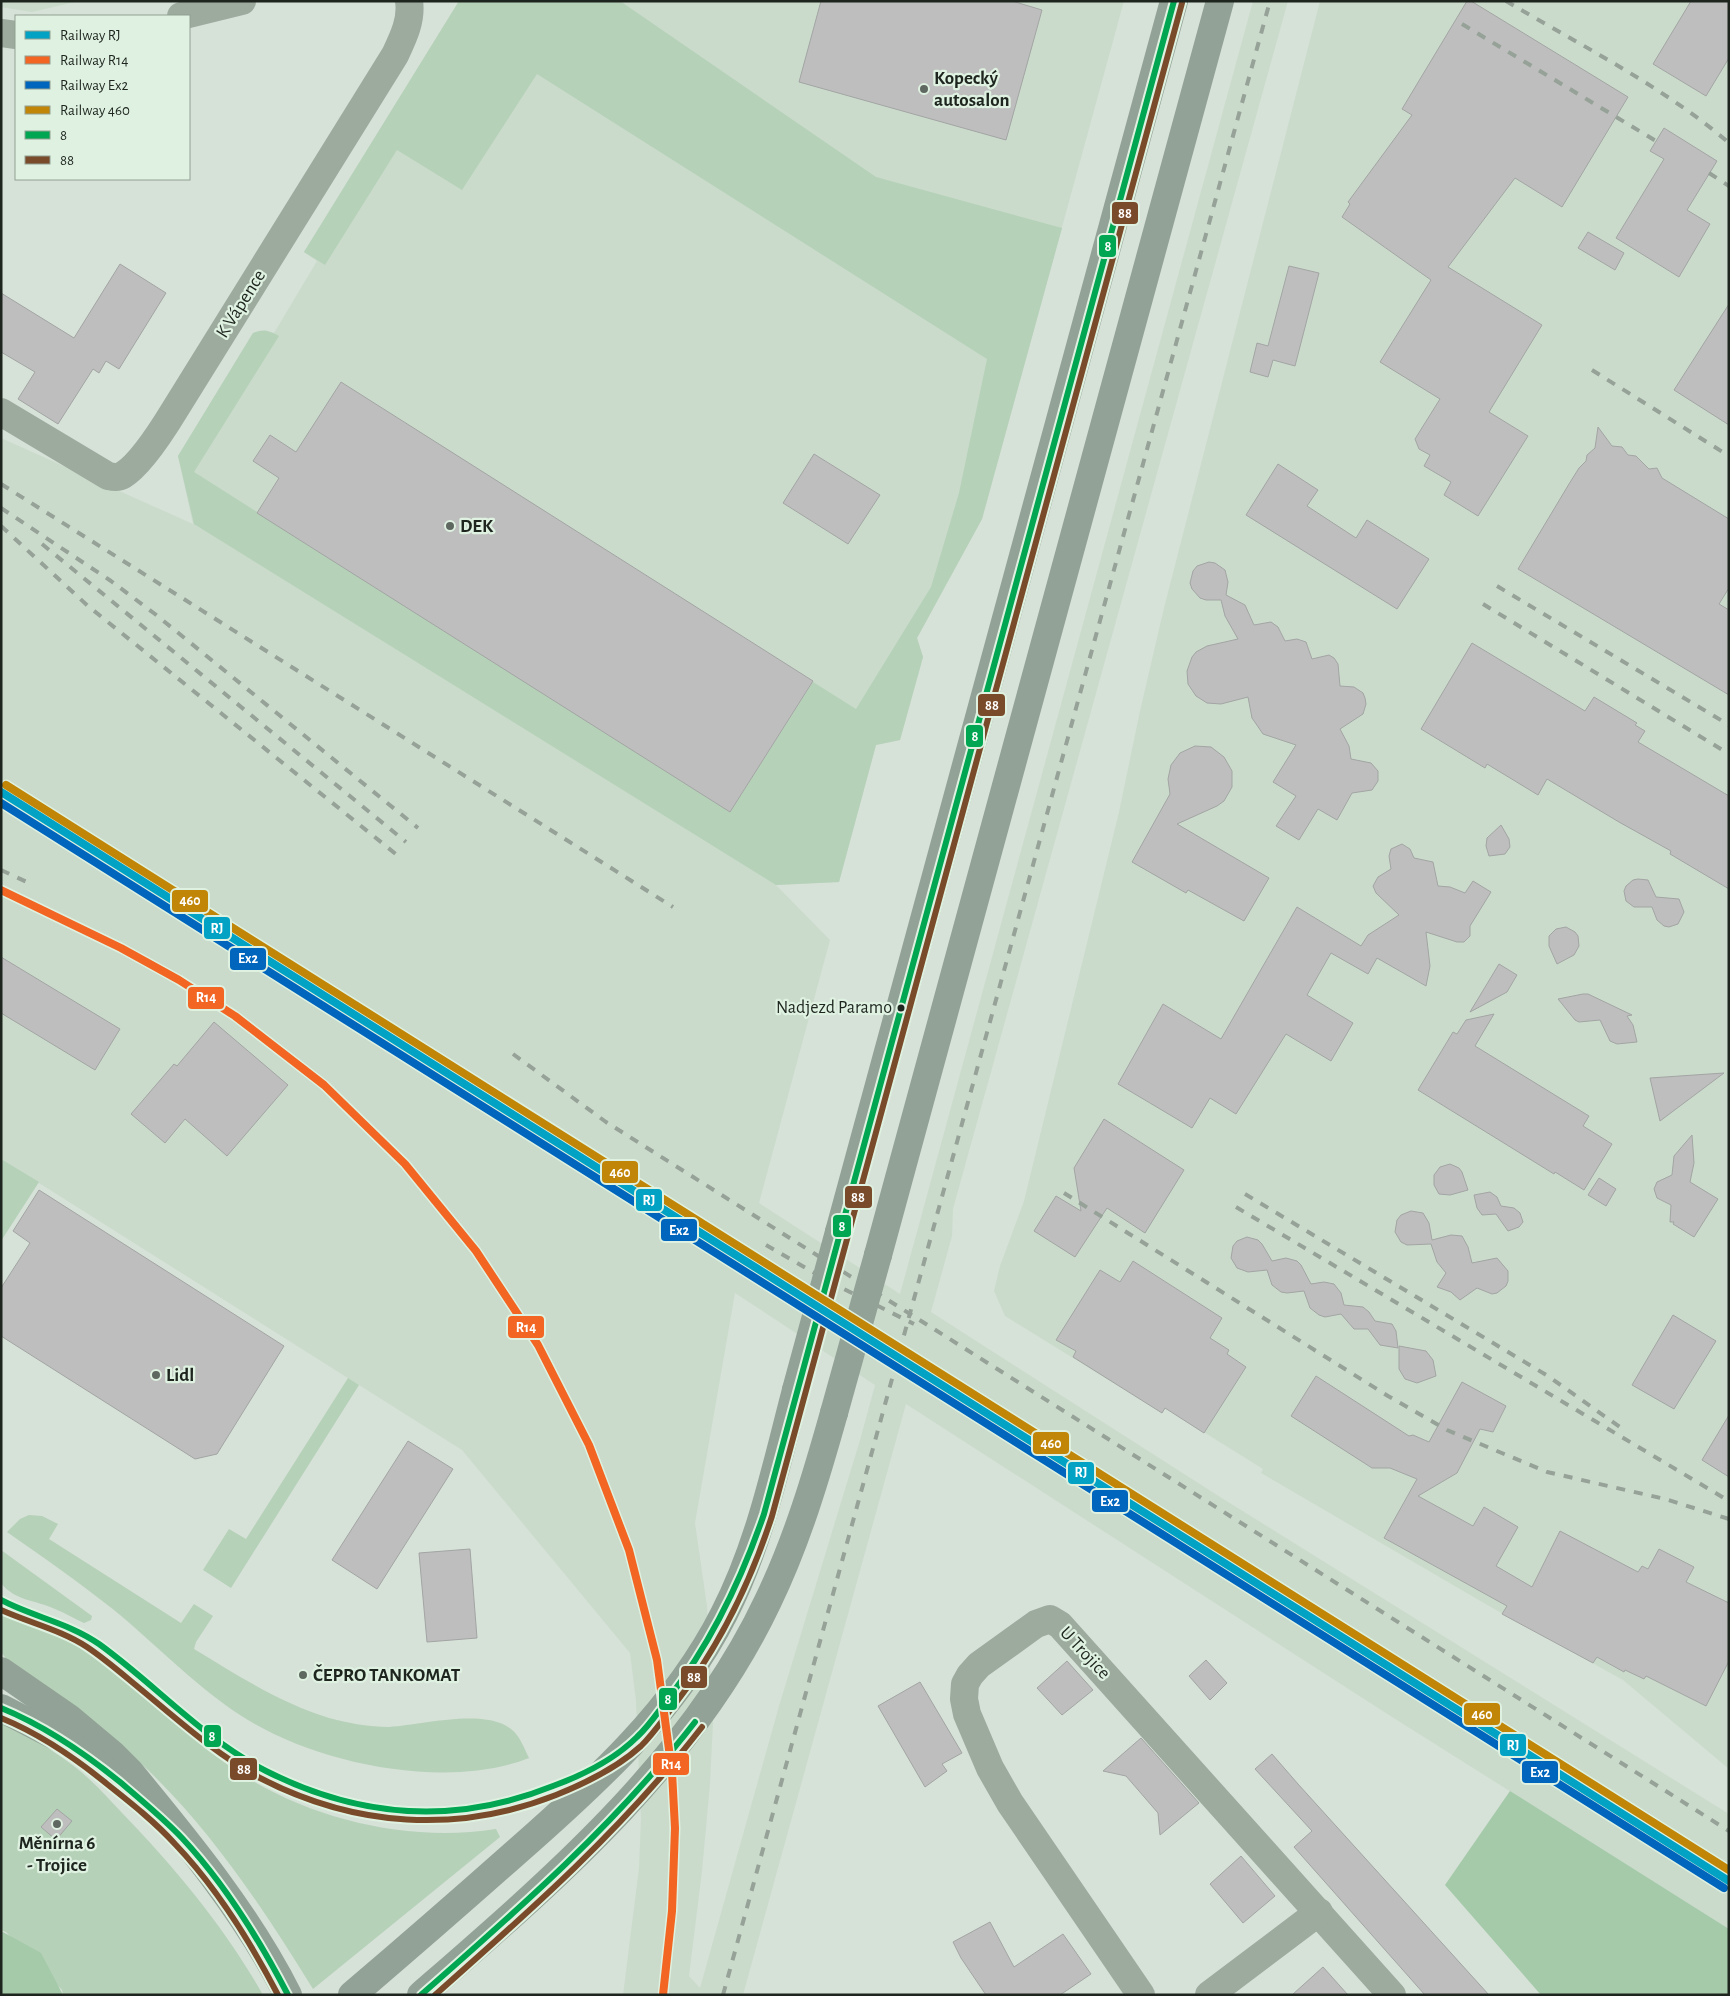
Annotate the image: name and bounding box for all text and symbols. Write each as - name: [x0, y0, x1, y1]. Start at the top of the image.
- legend: [15, 15, 190, 180]
- text: Railway RJ: [60, 28, 121, 43]
- text: Railway R14: [60, 53, 128, 68]
- place label: Kopecký autosalon: [934, 69, 1010, 110]
- text: Railway Ex2: [60, 78, 129, 93]
- marker: Kopecký autosalon: [918, 83, 930, 95]
- text: Railway 460: [60, 103, 130, 118]
- text: 8: [60, 128, 67, 143]
- text: 88: [60, 153, 74, 168]
- line badge: 88: [1111, 201, 1139, 225]
- text: 88: [1118, 207, 1132, 221]
- line badge: 8: [1098, 234, 1117, 258]
- text: 8: [1105, 240, 1112, 254]
- street label: K Vápence: [213, 267, 269, 341]
- place label: DEK: [460, 517, 494, 536]
- marker: DEK: [444, 520, 456, 532]
- line badge: 88: [977, 693, 1006, 717]
- text: 88: [985, 699, 999, 713]
- line badge: 8: [965, 724, 984, 748]
- text: 8: [972, 730, 979, 744]
- line badge: 460: [171, 889, 209, 913]
- text: 460: [179, 894, 201, 908]
- line badge: RJ: [203, 916, 231, 940]
- text: RJ: [211, 922, 223, 936]
- line badge: Ex2: [229, 947, 267, 971]
- text: Ex2: [238, 952, 258, 966]
- line badge: R14: [187, 986, 225, 1010]
- text: R14: [196, 991, 216, 1005]
- place label: Nadjezd Paramo: [776, 999, 892, 1017]
- marker: Nadjezd Paramo: [896, 1003, 906, 1013]
- line badge: 460: [601, 1160, 639, 1184]
- text: 460: [609, 1166, 631, 1180]
- line badge: 88: [844, 1185, 873, 1209]
- line badge: RJ: [635, 1188, 663, 1212]
- text: 88: [851, 1191, 865, 1205]
- text: RJ: [643, 1194, 655, 1208]
- line badge: 8: [832, 1214, 852, 1238]
- line badge: Ex2: [660, 1218, 698, 1242]
- text: 8: [839, 1220, 846, 1234]
- text: Ex2: [669, 1224, 689, 1238]
- line badge: R14: [507, 1315, 545, 1339]
- text: R14: [516, 1321, 536, 1335]
- place label: Lidl: [166, 1366, 194, 1385]
- marker: Lidl: [150, 1369, 162, 1381]
- line badge: 460: [1032, 1431, 1070, 1455]
- text: 460: [1040, 1437, 1062, 1451]
- line badge: RJ: [1067, 1461, 1095, 1485]
- text: RJ: [1075, 1466, 1087, 1480]
- line badge: Ex2: [1091, 1489, 1129, 1513]
- text: Ex2: [1100, 1495, 1120, 1509]
- street label: U Trojice: [1056, 1623, 1114, 1683]
- place label: ČEPRO TANKOMAT: [313, 1664, 461, 1685]
- line badge: 88: [680, 1665, 708, 1689]
- marker: ČEPRO TANKOMAT: [297, 1669, 309, 1681]
- text: 88: [687, 1671, 701, 1685]
- line badge: 8: [658, 1687, 678, 1711]
- text: 8: [665, 1693, 672, 1707]
- line badge: 460: [1463, 1702, 1501, 1726]
- text: 460: [1471, 1708, 1493, 1722]
- line badge: 8: [203, 1724, 222, 1748]
- text: 8: [209, 1730, 216, 1744]
- line badge: RJ: [1499, 1733, 1527, 1757]
- text: RJ: [1507, 1739, 1519, 1753]
- line badge: R14: [652, 1752, 690, 1776]
- line badge: 88: [229, 1757, 258, 1781]
- text: R14: [661, 1758, 681, 1772]
- line badge: Ex2: [1521, 1760, 1559, 1784]
- text: 88: [237, 1763, 251, 1777]
- text: Ex2: [1530, 1766, 1550, 1780]
- marker: Měnírna 6 - Trojice: [51, 1818, 63, 1830]
- place label: Měnírna 6 - Trojice: [19, 1834, 95, 1875]

